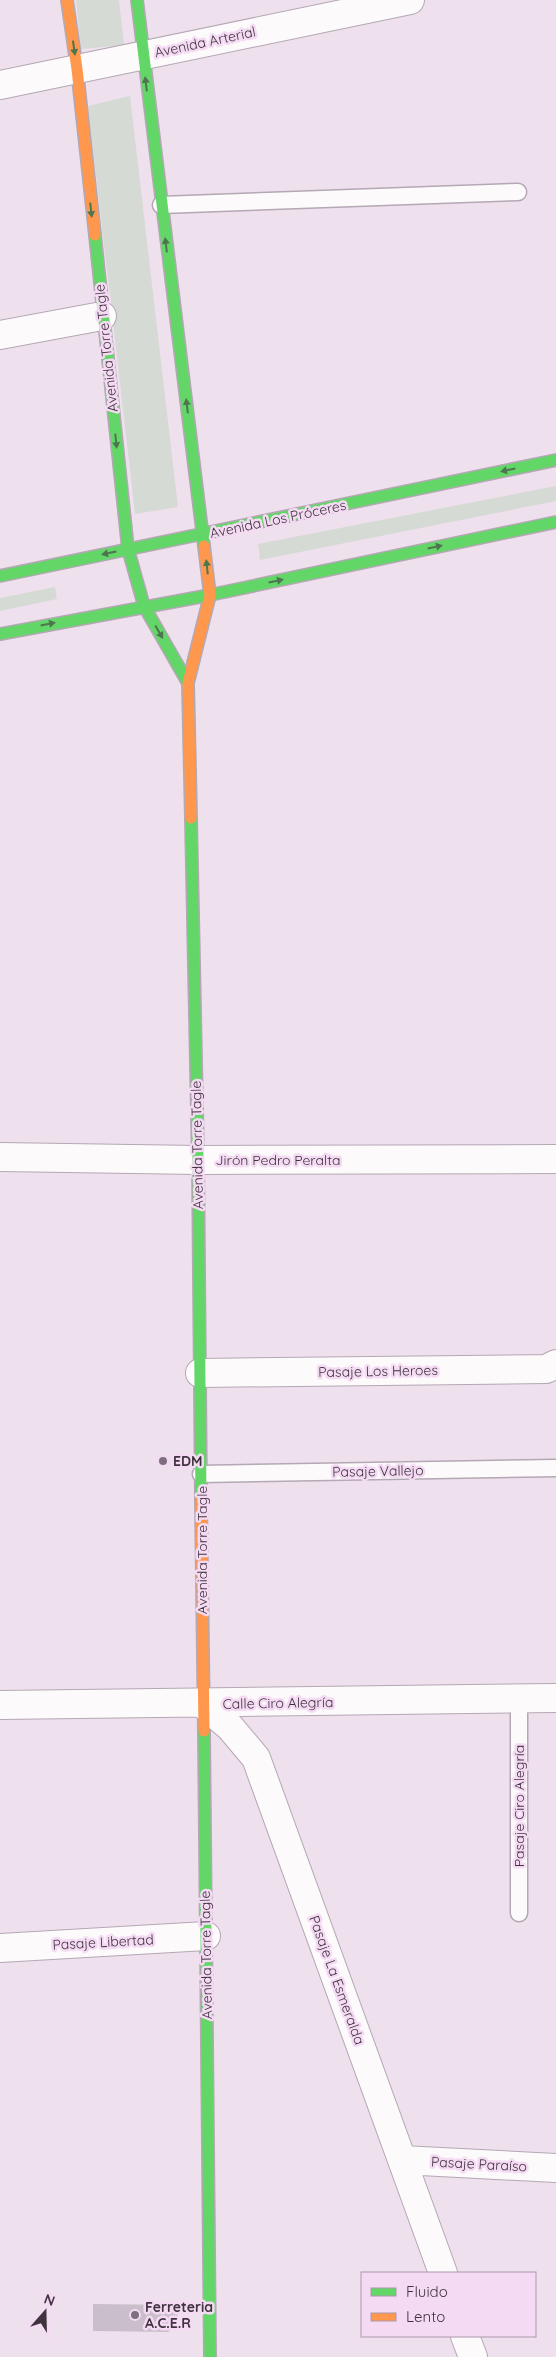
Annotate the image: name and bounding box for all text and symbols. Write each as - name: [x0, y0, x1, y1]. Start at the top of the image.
- street label: Avenida Arterial: [153, 22, 257, 62]
- one-way arrow: [70, 41, 78, 57]
- one-way arrow: [142, 75, 150, 91]
- one-way arrow: [87, 202, 95, 218]
- one-way arrow: [162, 237, 170, 253]
- street label: Avenida Torre Tagle: [90, 283, 122, 413]
- one-way arrow: [183, 398, 191, 414]
- one-way arrow: [112, 433, 120, 449]
- one-way arrow: [501, 466, 516, 474]
- street label: Avenida Los Próceres: [208, 496, 348, 542]
- one-way arrow: [428, 543, 444, 551]
- one-way arrow: [102, 549, 117, 557]
- one-way arrow: [203, 559, 211, 575]
- one-way arrow: [269, 577, 284, 585]
- one-way arrow: [40, 620, 56, 628]
- one-way arrow: [154, 625, 163, 638]
- street label: Avenida Torre Tagle: [187, 1081, 207, 1209]
- street label: Jirón Pedro Peralta: [216, 1151, 340, 1169]
- street label: Pasaje Los Heroes: [318, 1361, 438, 1381]
- place label: EDM: [173, 1452, 202, 1470]
- marker: EDM: [157, 1455, 169, 1467]
- street label: Pasaje Vallejo: [332, 1461, 424, 1481]
- street label: Avenida Torre Tagle: [193, 1486, 211, 1614]
- street label: Calle Ciro Alegría: [222, 1693, 334, 1713]
- street label: Pasaje Ciro Alegría: [510, 1745, 528, 1867]
- street label: Avenida Torre Tagle: [196, 1891, 216, 2019]
- street label: Pasaje La Esmeralda: [305, 1913, 369, 2047]
- street label: Pasaje Libertad: [52, 1930, 154, 1954]
- street label: Pasaje Paraíso: [431, 2153, 527, 2175]
- legend: [361, 2272, 536, 2337]
- text: Fluido: [406, 2282, 448, 2301]
- north arrow: [20, 2287, 70, 2337]
- text: N: [42, 2290, 57, 2310]
- place label: Ferreteria A.C.E.R: [145, 2298, 213, 2332]
- text: Lento: [406, 2307, 445, 2326]
- marker: Ferreteria A.C.E.R: [129, 2309, 141, 2321]

